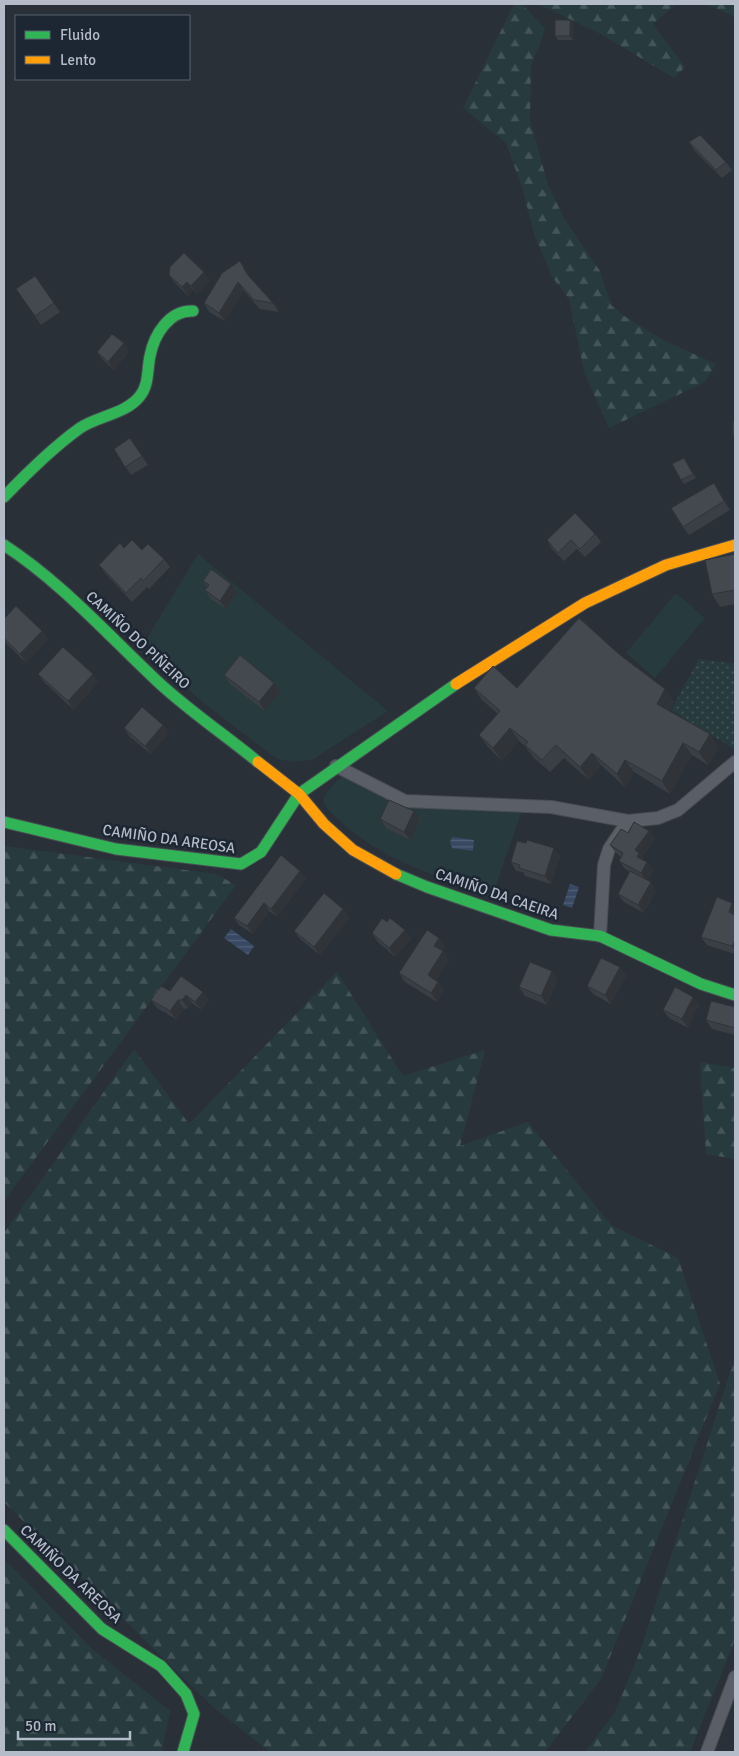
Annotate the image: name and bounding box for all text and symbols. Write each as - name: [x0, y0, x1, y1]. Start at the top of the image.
- legend: [15, 15, 190, 80]
- text: Fluido: [60, 26, 100, 44]
- text: Lento: [60, 51, 96, 69]
- street label: CAMIÑO DO PIÑEIRO: [82, 586, 195, 693]
- street label: CAMIÑO DA AREOSA: [101, 820, 237, 857]
- street label: CAMIÑO DA CAEIRA: [433, 863, 561, 924]
- street label: CAMIÑO DA AREOSA: [17, 1520, 126, 1627]
- scale bar: [18, 1708, 130, 1740]
- text: 50 m: [25, 1717, 56, 1735]

